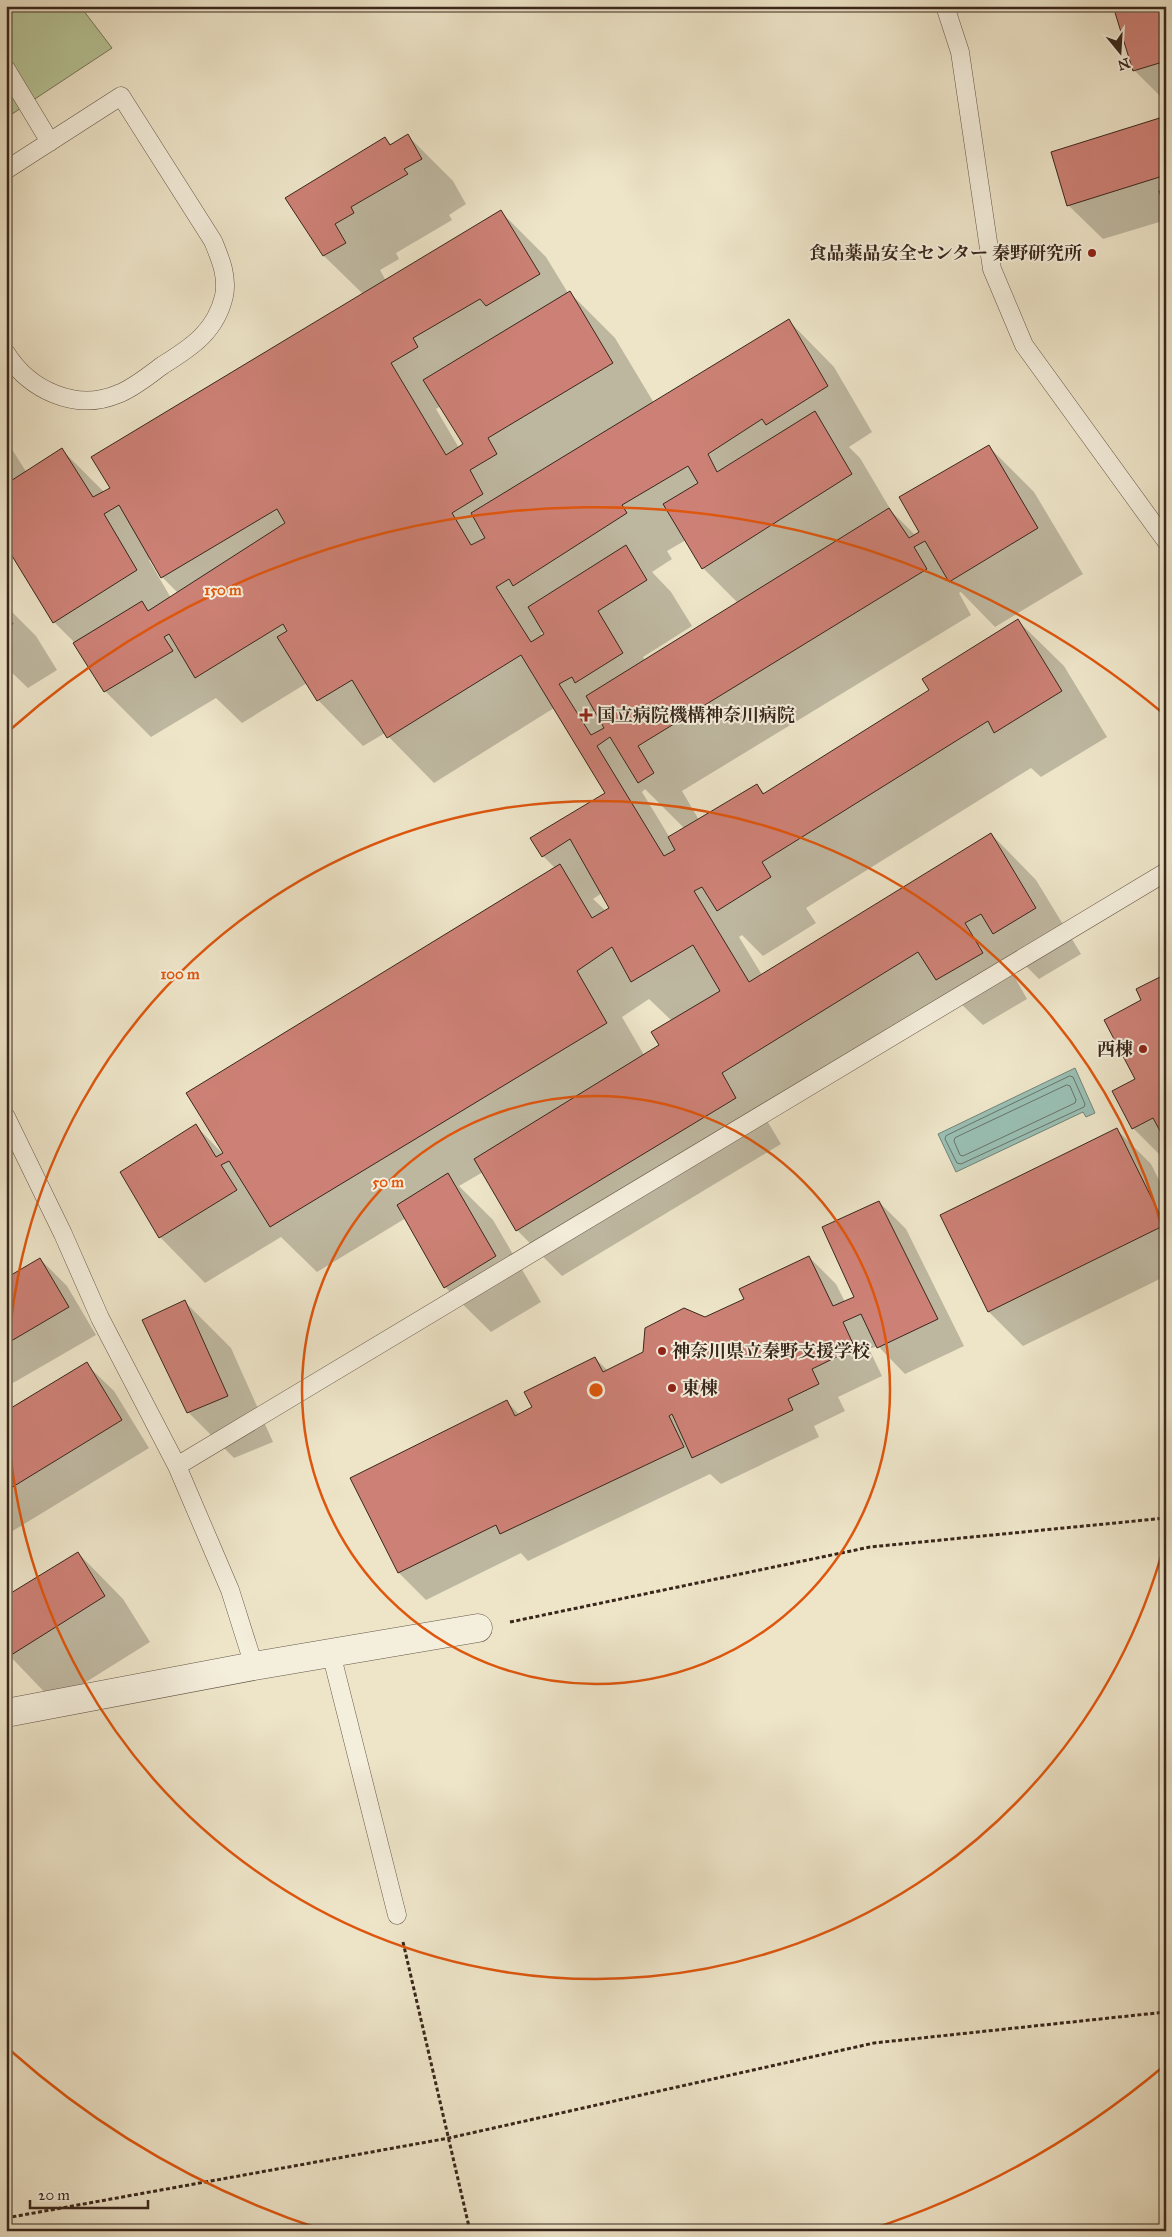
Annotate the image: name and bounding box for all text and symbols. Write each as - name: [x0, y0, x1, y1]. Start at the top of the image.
- north arrow: [1094, 28, 1144, 78]
- text: N: [1115, 54, 1132, 74]
- place label: 食品薬品安全センター 秦野研究所: [809, 242, 1082, 264]
- marker: 食品薬品安全センター 秦野研究所: [1086, 247, 1098, 259]
- text: 150 m: [204, 581, 242, 599]
- place label: 国立病院機構神奈川病院: [597, 704, 795, 726]
- marker: 国立病院機構神奈川病院: [579, 708, 593, 722]
- text: 100 m: [160, 965, 200, 983]
- place label: 西棟: [1097, 1038, 1133, 1060]
- marker: 西棟: [1137, 1043, 1149, 1055]
- text: 50 m: [372, 1173, 404, 1191]
- place label: 神奈川県立秦野支援学校: [672, 1340, 870, 1362]
- marker: 神奈川県立秦野支援学校: [656, 1345, 668, 1357]
- place label: 東棟: [682, 1377, 718, 1399]
- centre of rings: [587, 1381, 605, 1399]
- marker: 東棟: [666, 1382, 678, 1394]
- scale bar: [30, 2177, 148, 2209]
- text: 20 m: [38, 2186, 70, 2204]

